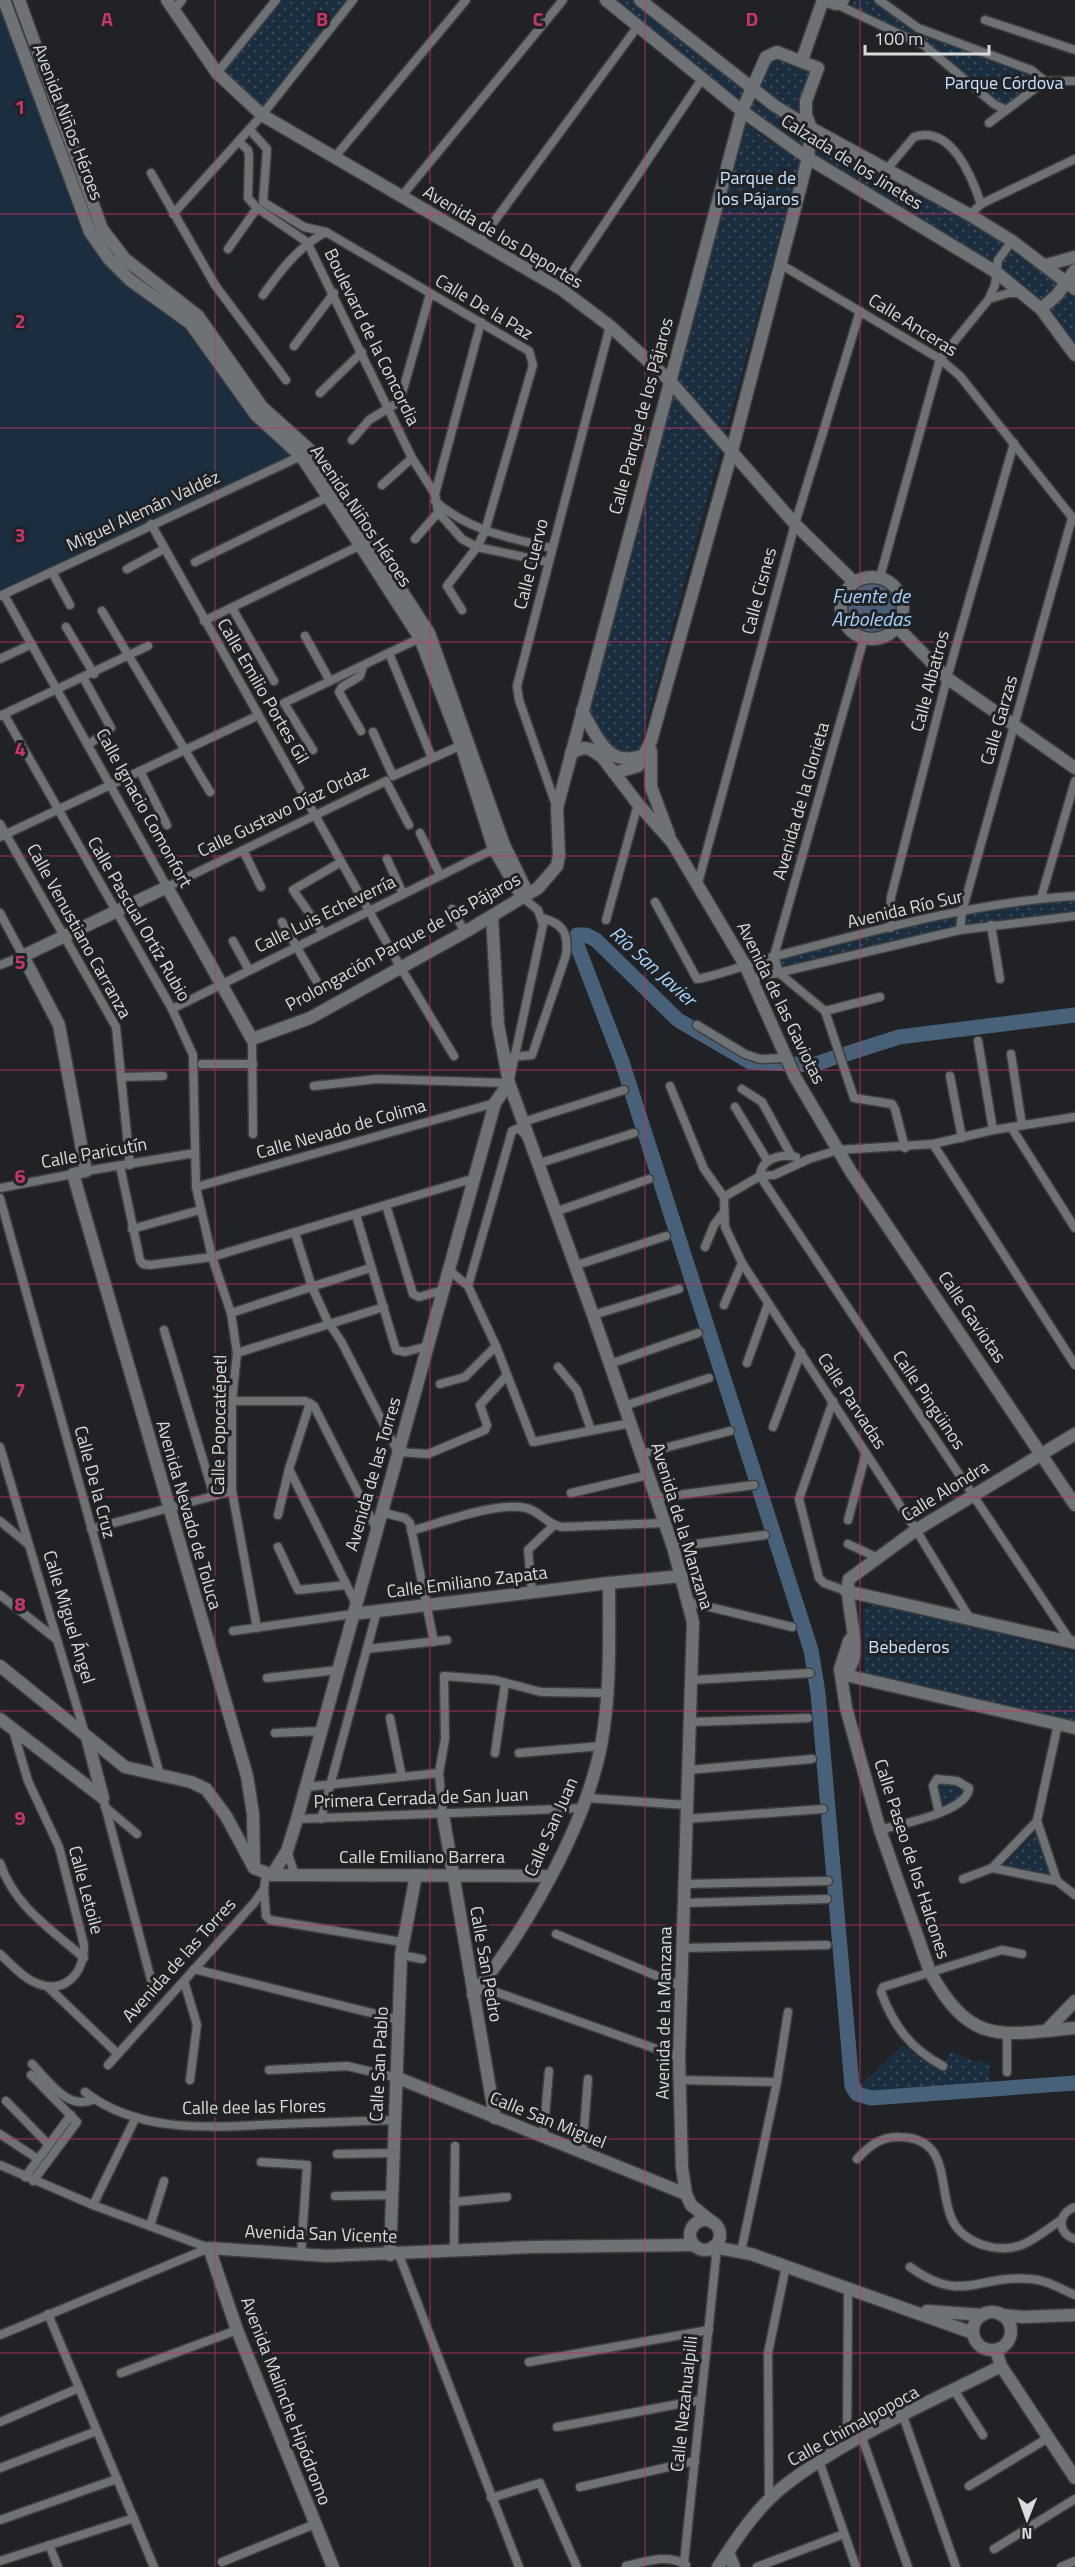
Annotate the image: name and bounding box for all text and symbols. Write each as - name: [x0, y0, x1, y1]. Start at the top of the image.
- text: A: [101, 3, 113, 34]
- text: B: [316, 3, 328, 34]
- text: C: [533, 3, 544, 34]
- text: D: [746, 3, 758, 34]
- scale bar: [865, 18, 990, 56]
- text: 100 m: [874, 25, 923, 52]
- street label: Avenida Niños Héroes: [26, 40, 111, 204]
- park label: Parque Córdova: [944, 69, 1064, 96]
- text: 1: [14, 91, 26, 122]
- street label: Calzada de los Jinetes: [776, 107, 928, 216]
- park label: Parque de los Pájaros: [717, 164, 799, 212]
- street label: Avenida de los Deportes: [418, 178, 588, 295]
- street label: Boulevard de la Concordia: [318, 243, 427, 430]
- street label: Calle De la Paz: [430, 267, 538, 346]
- street label: Calle Anceras: [863, 286, 963, 363]
- text: 2: [14, 305, 26, 336]
- street label: Calle Parque de los Pájaros: [601, 314, 680, 517]
- street label: Avenida Niños Héroes: [304, 439, 419, 592]
- street label: Miguel Alemán Valdéz: [62, 463, 224, 558]
- street label: Calle Cuervo: [506, 516, 555, 612]
- text: 3: [14, 519, 26, 550]
- street label: Calle Cisnes: [734, 544, 783, 638]
- water label: Fuente de Arboledas: [831, 580, 912, 634]
- street label: Calle Emilio Portes Gil: [211, 613, 316, 768]
- street label: Calle Albatros: [903, 627, 956, 734]
- street label: Calle Garzas: [973, 672, 1024, 768]
- street label: Avenida de la Glorieta: [765, 719, 836, 883]
- street label: Calle Ignacio Comonfort: [89, 723, 200, 893]
- text: 4: [14, 733, 26, 764]
- street label: Calle Gustavo Díaz Ordaz: [192, 757, 373, 864]
- street label: Calle Pascual Ortíz Rubio: [81, 831, 198, 1006]
- street label: Calle Venustiano Carranza: [20, 838, 139, 1023]
- street label: Prolongación Parque de los Pájaros: [280, 865, 525, 1018]
- street label: Calle Luis Echeverría: [250, 868, 400, 959]
- street label: Avenida Río Sur: [844, 882, 965, 935]
- street label: Avenida de las Gaviotas: [730, 917, 833, 1089]
- water label: Río San Javier: [603, 918, 706, 1015]
- text: 5: [14, 946, 26, 977]
- street label: Calle Nevado de Colima: [253, 1091, 429, 1166]
- street label: Calle Paricutín: [39, 1130, 149, 1175]
- text: 6: [14, 1160, 26, 1191]
- street label: Calle Gaviotas: [932, 1265, 1013, 1368]
- street label: Calle Pingüinos: [886, 1345, 973, 1455]
- street label: Calle Parvadas: [811, 1347, 894, 1454]
- street label: Calle Popocatépetl: [204, 1354, 233, 1495]
- text: 7: [14, 1374, 26, 1405]
- street label: Avenida de las Torres: [338, 1394, 407, 1554]
- street label: Avenida Nevado de Toluca: [149, 1417, 229, 1613]
- street label: Calle De la Cruz: [67, 1423, 123, 1541]
- street label: Avenida de la Manzana: [644, 1439, 721, 1613]
- street label: Calle Alondra: [896, 1453, 994, 1528]
- street label: Calle Miguel Ángel: [36, 1547, 103, 1687]
- street label: Calle Emiliano Zapata: [385, 1558, 549, 1605]
- text: 8: [14, 1588, 26, 1619]
- park label: Bebederos: [868, 1633, 950, 1660]
- street label: Calle Paseo de los Halcones: [867, 1755, 958, 1962]
- street label: Calle San Juan: [517, 1773, 584, 1881]
- street label: Primera Cerrada de San Juan: [313, 1780, 529, 1815]
- text: 9: [14, 1802, 26, 1833]
- street label: Calle Letoile: [62, 1843, 111, 1937]
- street label: Calle Emiliano Barrera: [339, 1843, 505, 1870]
- street label: Avenida de las Torres: [115, 1891, 242, 2028]
- street label: Calle San Pedro: [463, 1904, 510, 2024]
- street label: Avenida de la Manzana: [648, 1926, 679, 2100]
- street label: Calle San Pablo: [362, 2006, 395, 2122]
- street label: Calle San Miguel: [486, 2084, 611, 2155]
- street label: Calle dee las Flores: [182, 2092, 326, 2121]
- street label: Avenida San Vicente: [244, 2217, 398, 2250]
- street label: Avenida Malinche Hipódromo: [234, 2293, 339, 2509]
- street label: Calle Nezahualpilli: [663, 2335, 704, 2473]
- street label: Calle Chimalpopoca: [782, 2378, 923, 2473]
- north arrow: [997, 2489, 1057, 2549]
- text: N: [1021, 2522, 1032, 2546]

